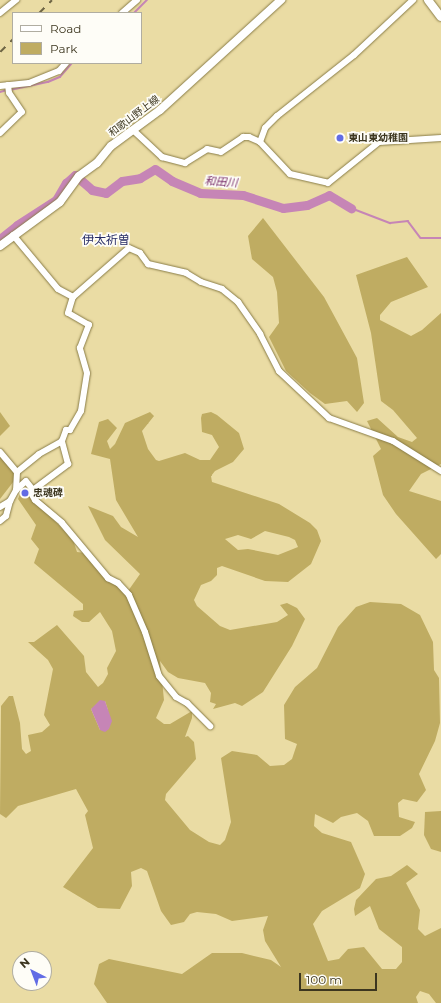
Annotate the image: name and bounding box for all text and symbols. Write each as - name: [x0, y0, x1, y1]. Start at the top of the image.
- legend: [12, 12, 142, 64]
- text: Road: [50, 21, 81, 36]
- text: Park: [50, 41, 77, 56]
- street label: 和歌山野上線: [106, 93, 162, 139]
- place label: 東山東幼稚園: [348, 132, 408, 144]
- marker: 東山東幼稚園: [335, 133, 345, 143]
- water label: 和田川: [204, 174, 238, 190]
- district label: 伊太祈曽: [82, 233, 130, 247]
- place label: 忠魂碑: [33, 487, 63, 499]
- marker: 忠魂碑: [20, 488, 30, 498]
- north arrow: [12, 951, 52, 991]
- text: N: [17, 955, 33, 971]
- scale bar: [301, 965, 379, 991]
- text: 100 m: [306, 972, 342, 987]

